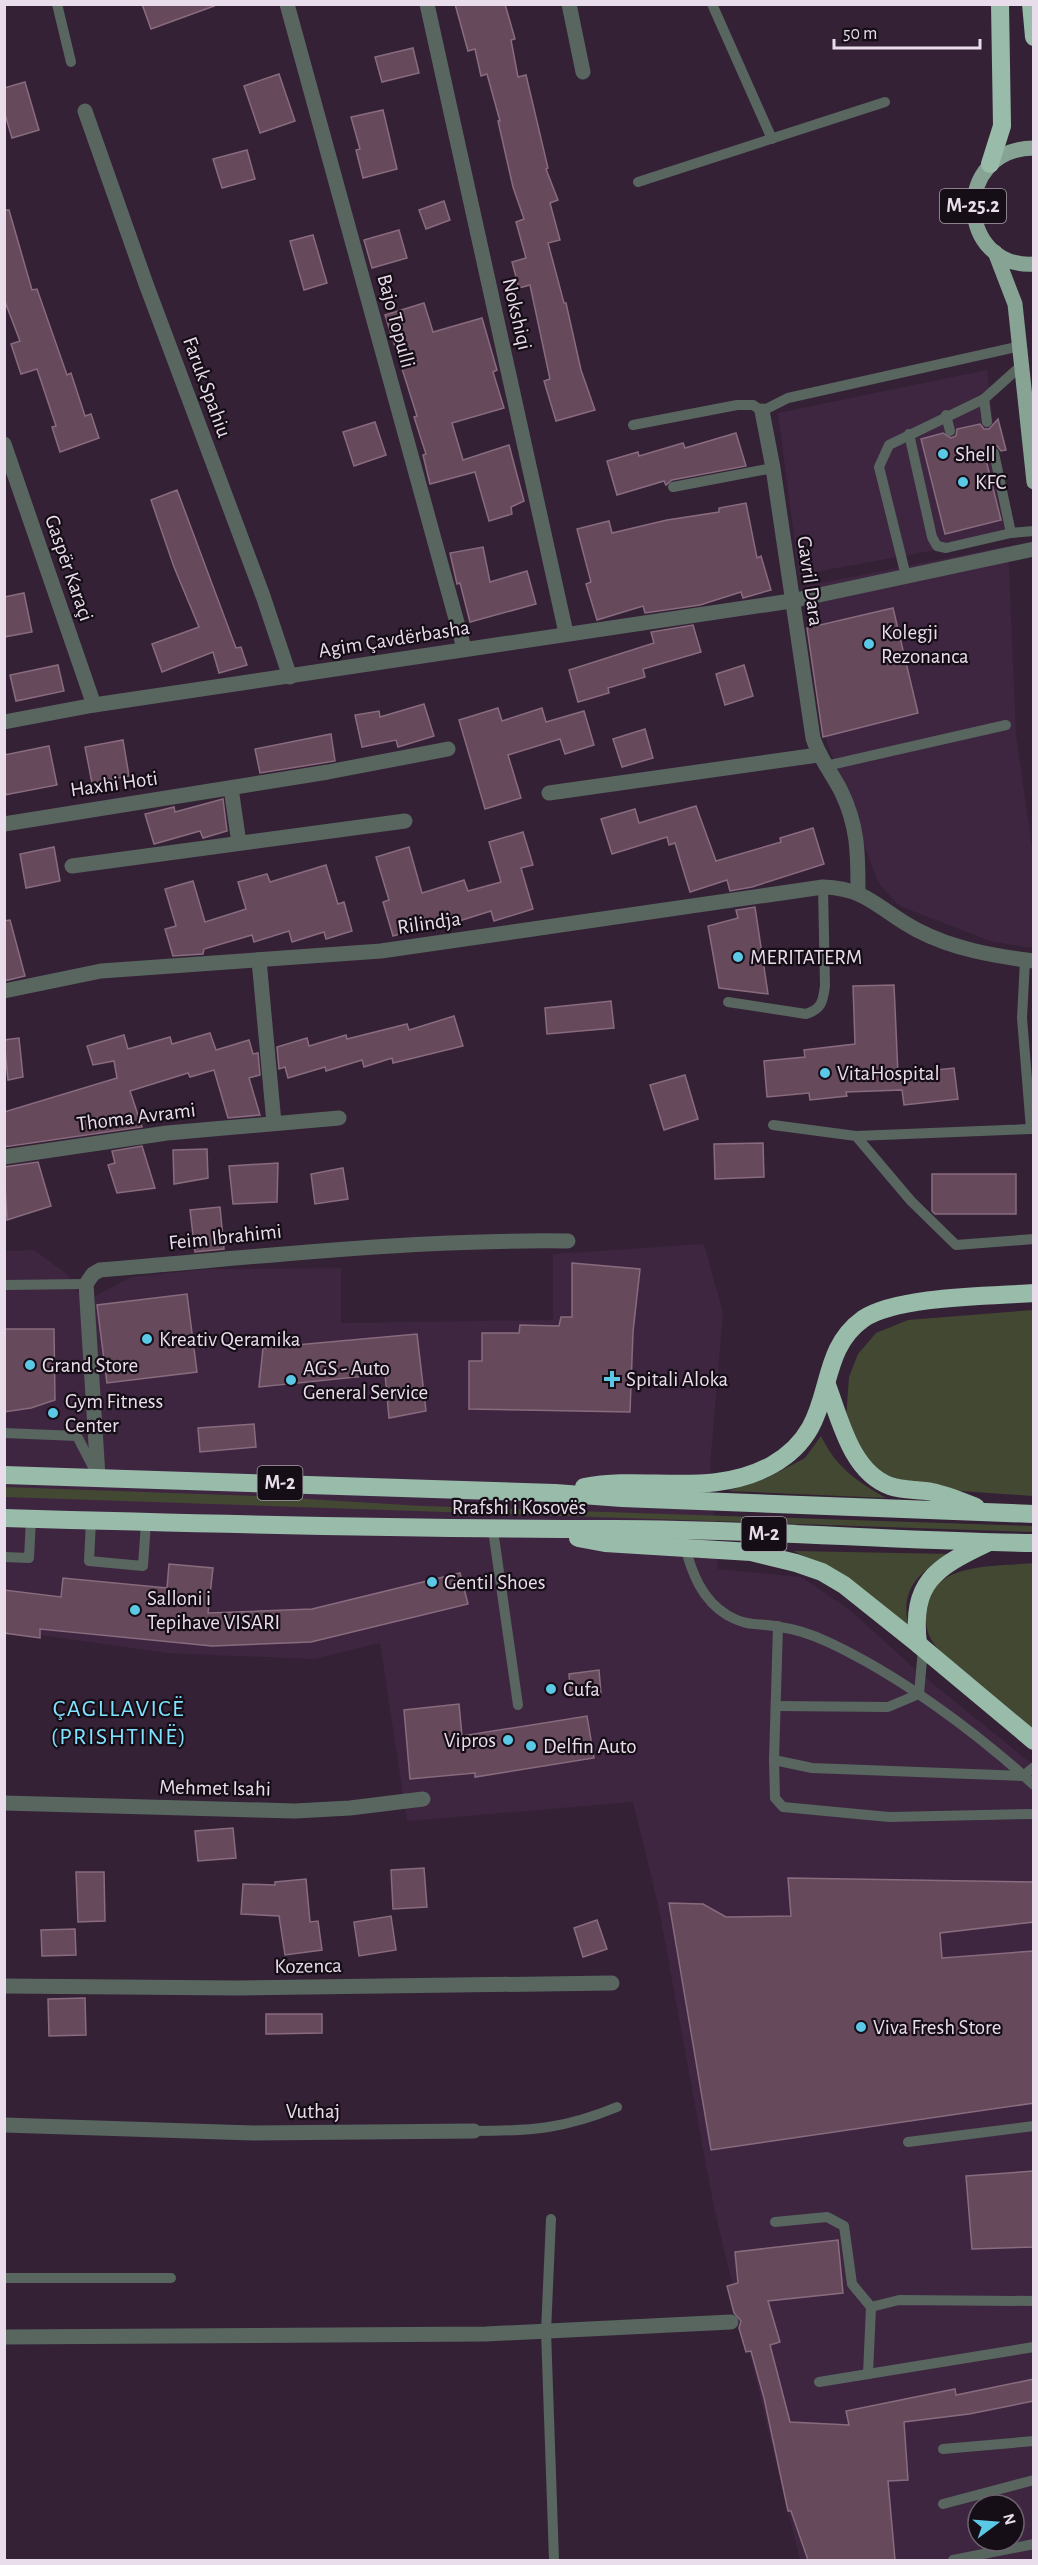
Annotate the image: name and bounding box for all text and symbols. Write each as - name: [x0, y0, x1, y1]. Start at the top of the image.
- scale bar: [834, 12, 980, 50]
- text: 50 m: [843, 25, 877, 43]
- road number: M-25.2: [940, 189, 1006, 223]
- street label: Bajo Topulli: [373, 272, 419, 370]
- street label: Nokshiqi: [499, 276, 535, 352]
- street label: Faruk Spahiu: [179, 334, 235, 440]
- place label: Shell: [955, 444, 996, 465]
- marker: Shell: [936, 447, 950, 461]
- place label: KFC: [975, 472, 1007, 493]
- marker: KFC: [956, 475, 970, 489]
- street label: Gaspër Karaçi: [41, 512, 97, 624]
- street label: Gavril Dara: [793, 535, 827, 628]
- street label: Agim Çavdërbasha: [317, 617, 471, 661]
- place label: Kolegji Rezonanca: [881, 622, 969, 667]
- marker: Kolegji Rezonanca: [862, 637, 876, 651]
- street label: Haxhi Hoti: [69, 767, 159, 801]
- street label: Rilindja: [396, 908, 462, 938]
- place label: MERITATERM: [750, 947, 862, 968]
- marker: MERITATERM: [731, 950, 745, 964]
- place label: VitaHospital: [837, 1063, 940, 1084]
- marker: VitaHospital: [818, 1066, 832, 1080]
- street label: Thoma Avrami: [75, 1099, 197, 1135]
- street label: Feim Ibrahimi: [167, 1221, 283, 1253]
- place label: Kreativ Qeramika: [159, 1329, 301, 1350]
- marker: Kreativ Qeramika: [140, 1332, 154, 1346]
- place label: Grand Store: [42, 1355, 138, 1376]
- marker: Grand Store: [23, 1358, 37, 1372]
- place label: AGS - Auto General Service: [303, 1358, 428, 1403]
- place label: Spitali Aloka: [626, 1369, 729, 1390]
- marker: Spitali Aloka: [603, 1370, 621, 1388]
- marker: AGS - Auto General Service: [284, 1373, 298, 1387]
- place label: Gym Fitness Center: [65, 1391, 163, 1436]
- marker: Gym Fitness Center: [46, 1406, 60, 1420]
- road number: M-2: [258, 1466, 302, 1500]
- street label: Rrafshi i Kosovës: [452, 1497, 586, 1518]
- road number: M-2: [742, 1517, 786, 1551]
- place label: Gentil Shoes: [444, 1572, 546, 1593]
- marker: Gentil Shoes: [425, 1575, 439, 1589]
- place label: Salloni i Tepihave VISARI: [147, 1588, 280, 1633]
- marker: Salloni i Tepihave VISARI: [128, 1603, 142, 1617]
- place label: Cufa: [563, 1679, 600, 1700]
- marker: Cufa: [544, 1682, 558, 1696]
- district label: ÇAGLLAVICË (PRISHTINË): [51, 1696, 187, 1749]
- place label: Vipros: [444, 1730, 496, 1751]
- marker: Vipros: [501, 1733, 515, 1747]
- place label: Delfin Auto: [543, 1736, 637, 1757]
- marker: Delfin Auto: [524, 1739, 538, 1753]
- street label: Mehmet Isahi: [159, 1777, 271, 1799]
- street label: Kozenca: [274, 1955, 342, 1977]
- place label: Viva Fresh Store: [873, 2017, 1001, 2038]
- marker: Viva Fresh Store: [854, 2020, 868, 2034]
- street label: Vuthaj: [286, 2101, 340, 2122]
- north arrow: [966, 2493, 1026, 2553]
- text: N: [1000, 2512, 1019, 2527]

